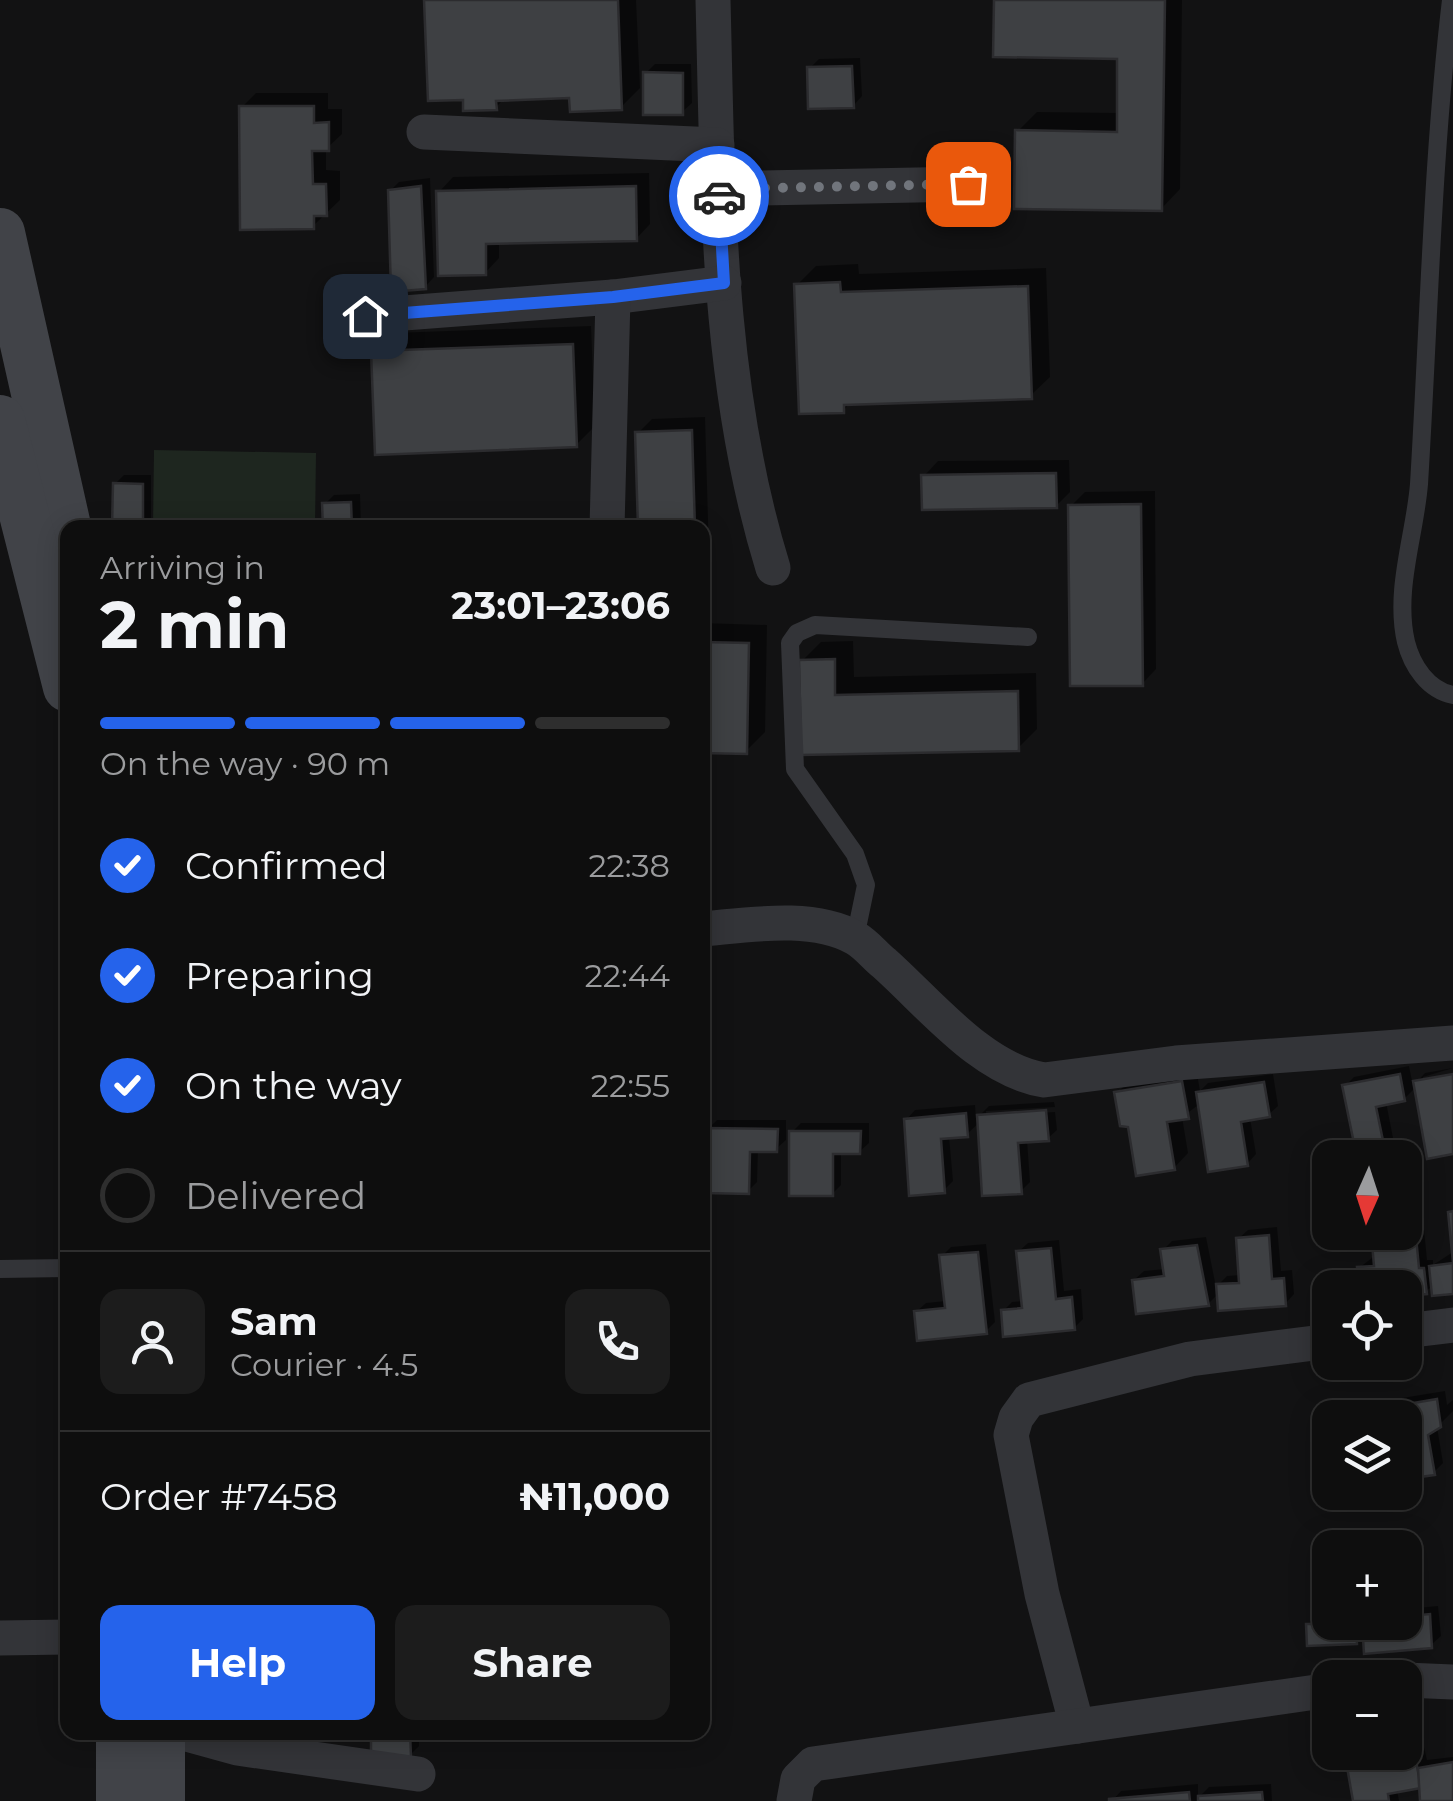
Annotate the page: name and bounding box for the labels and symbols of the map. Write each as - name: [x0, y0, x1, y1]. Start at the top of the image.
- pin: [926, 142, 1011, 227]
- courier: [669, 146, 769, 246]
- pin: [323, 274, 408, 359]
- north arrow: [1312, 1140, 1422, 1250]

